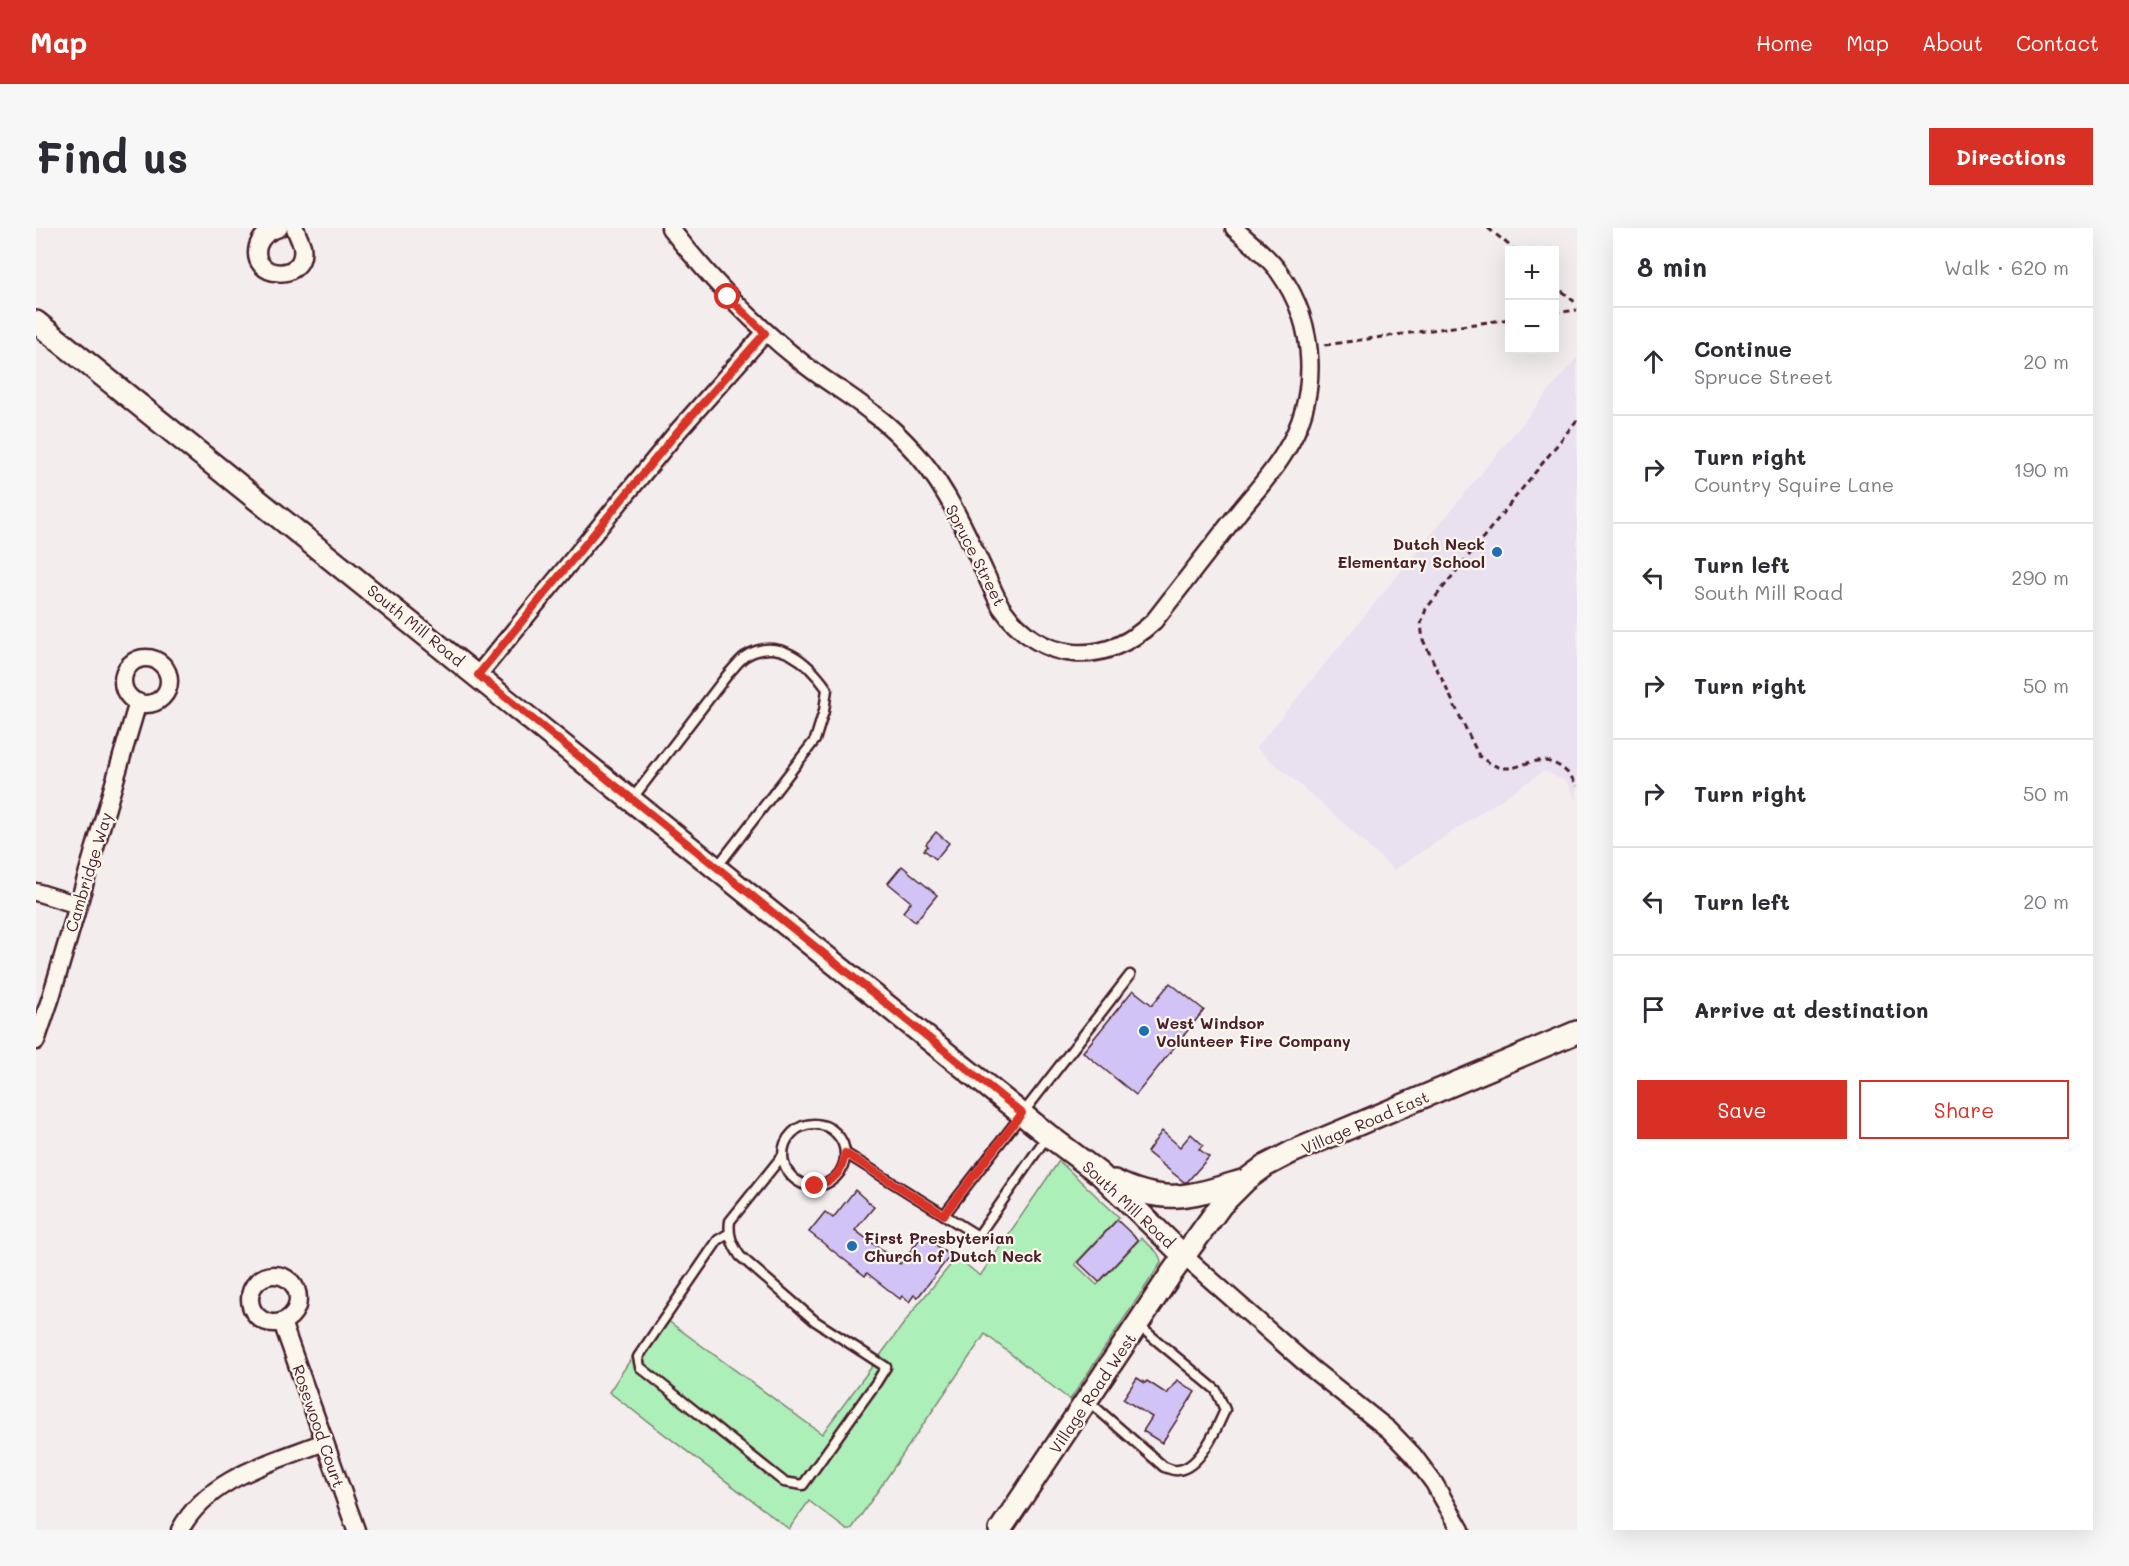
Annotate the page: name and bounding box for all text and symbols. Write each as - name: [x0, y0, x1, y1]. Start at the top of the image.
- text: Map: [30, 24, 87, 60]
- text: Home: [1756, 29, 1813, 56]
- text: Map: [1846, 29, 1889, 56]
- text: About: [1922, 29, 1983, 56]
- text: Contact: [2016, 29, 2099, 56]
- button: Directions: [1929, 128, 2093, 185]
- text: Find us: [36, 129, 188, 184]
- map controls: [1505, 246, 1559, 354]
- button: +: [1505, 246, 1559, 300]
- text: 8 min: [1637, 250, 1707, 284]
- text: Walk · 620 m: [1944, 254, 2069, 280]
- route start: [714, 283, 740, 309]
- button: −: [1505, 300, 1559, 354]
- text: Continue: [1694, 334, 1792, 363]
- icon: ahead: [1637, 345, 1670, 378]
- text: 20 m: [2023, 348, 2069, 374]
- text: Spruce Street: [1694, 363, 1833, 389]
- text: Turn right: [1694, 442, 1806, 471]
- icon: right: [1637, 453, 1670, 486]
- text: 190 m: [2014, 456, 2069, 482]
- text: Country Squire Lane: [1694, 471, 1894, 497]
- street label: Spruce Street: [941, 501, 1011, 609]
- place label: Dutch Neck Elementary School: [1337, 533, 1485, 572]
- marker: Dutch Neck Elementary School: [1490, 545, 1504, 559]
- text: Turn left: [1694, 550, 1790, 579]
- icon: left: [1637, 561, 1670, 594]
- text: 290 m: [2011, 564, 2069, 590]
- street label: South Mill Road: [363, 579, 469, 671]
- text: South Mill Road: [1694, 579, 1843, 605]
- icon: right: [1637, 669, 1670, 702]
- text: Turn right: [1694, 671, 1806, 700]
- text: 50 m: [2023, 672, 2069, 698]
- icon: right: [1637, 777, 1670, 810]
- text: Turn right: [1694, 779, 1806, 808]
- text: 50 m: [2023, 780, 2069, 806]
- street label: Cambridge Way: [60, 810, 116, 934]
- icon: left: [1637, 885, 1670, 918]
- text: Turn left: [1694, 887, 1790, 916]
- text: 20 m: [2023, 888, 2069, 914]
- icon: arrive: [1637, 993, 1670, 1026]
- text: Arrive at destination: [1694, 995, 1929, 1024]
- place label: West Windsor Volunteer Fire Company: [1156, 1012, 1351, 1051]
- marker: West Windsor Volunteer Fire Company: [1137, 1024, 1151, 1038]
- button: Save: [1637, 1080, 1847, 1139]
- button: Share: [1859, 1080, 2069, 1139]
- street label: Village Road East: [1298, 1086, 1432, 1158]
- street label: South Mill Road: [1078, 1156, 1180, 1252]
- route end: [801, 1172, 827, 1198]
- place label: First Presbyterian Church of Dutch Neck: [864, 1227, 1042, 1266]
- marker: First Presbyterian Church of Dutch Neck: [845, 1239, 859, 1253]
- street label: Village Road West: [1044, 1329, 1140, 1457]
- street label: Rosewood Court: [288, 1362, 350, 1490]

